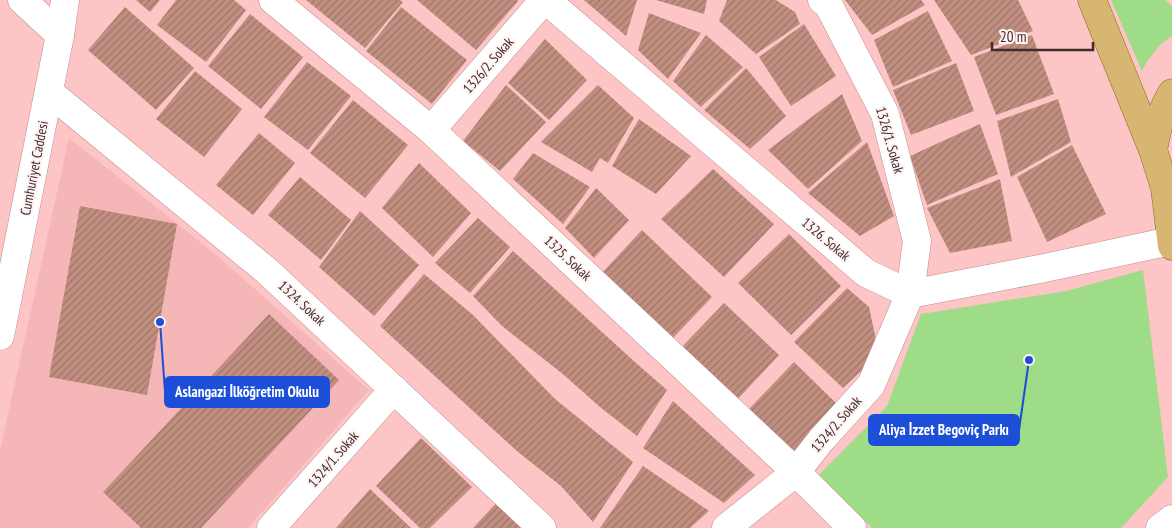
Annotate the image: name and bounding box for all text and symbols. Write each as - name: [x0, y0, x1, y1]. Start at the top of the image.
- scale bar: [992, 20, 1093, 52]
- text: 20 m: [1000, 27, 1026, 46]
- street label: 1326/2. Sokak: [459, 33, 518, 97]
- street label: 1326/1. Sokak: [872, 105, 908, 176]
- street label: Cumhuriyet Caddesi: [16, 119, 52, 217]
- street label: 1326. Sokak: [798, 213, 855, 265]
- street label: 1325. Sokak: [541, 232, 596, 285]
- street label: 1324. Sokak: [275, 277, 330, 330]
- callout: Aslangazi İlköğretim Okulu: [165, 377, 329, 407]
- text: Aslangazi İlköğretim Okulu: [174, 382, 319, 401]
- street label: 1324/2. Sokak: [807, 392, 866, 456]
- callout: Aliya İzzet Begoviç Parkı: [869, 415, 1019, 445]
- text: Aliya İzzet Begoviç Parkı: [878, 420, 1009, 439]
- street label: 1324/1. Sokak: [304, 427, 363, 491]

